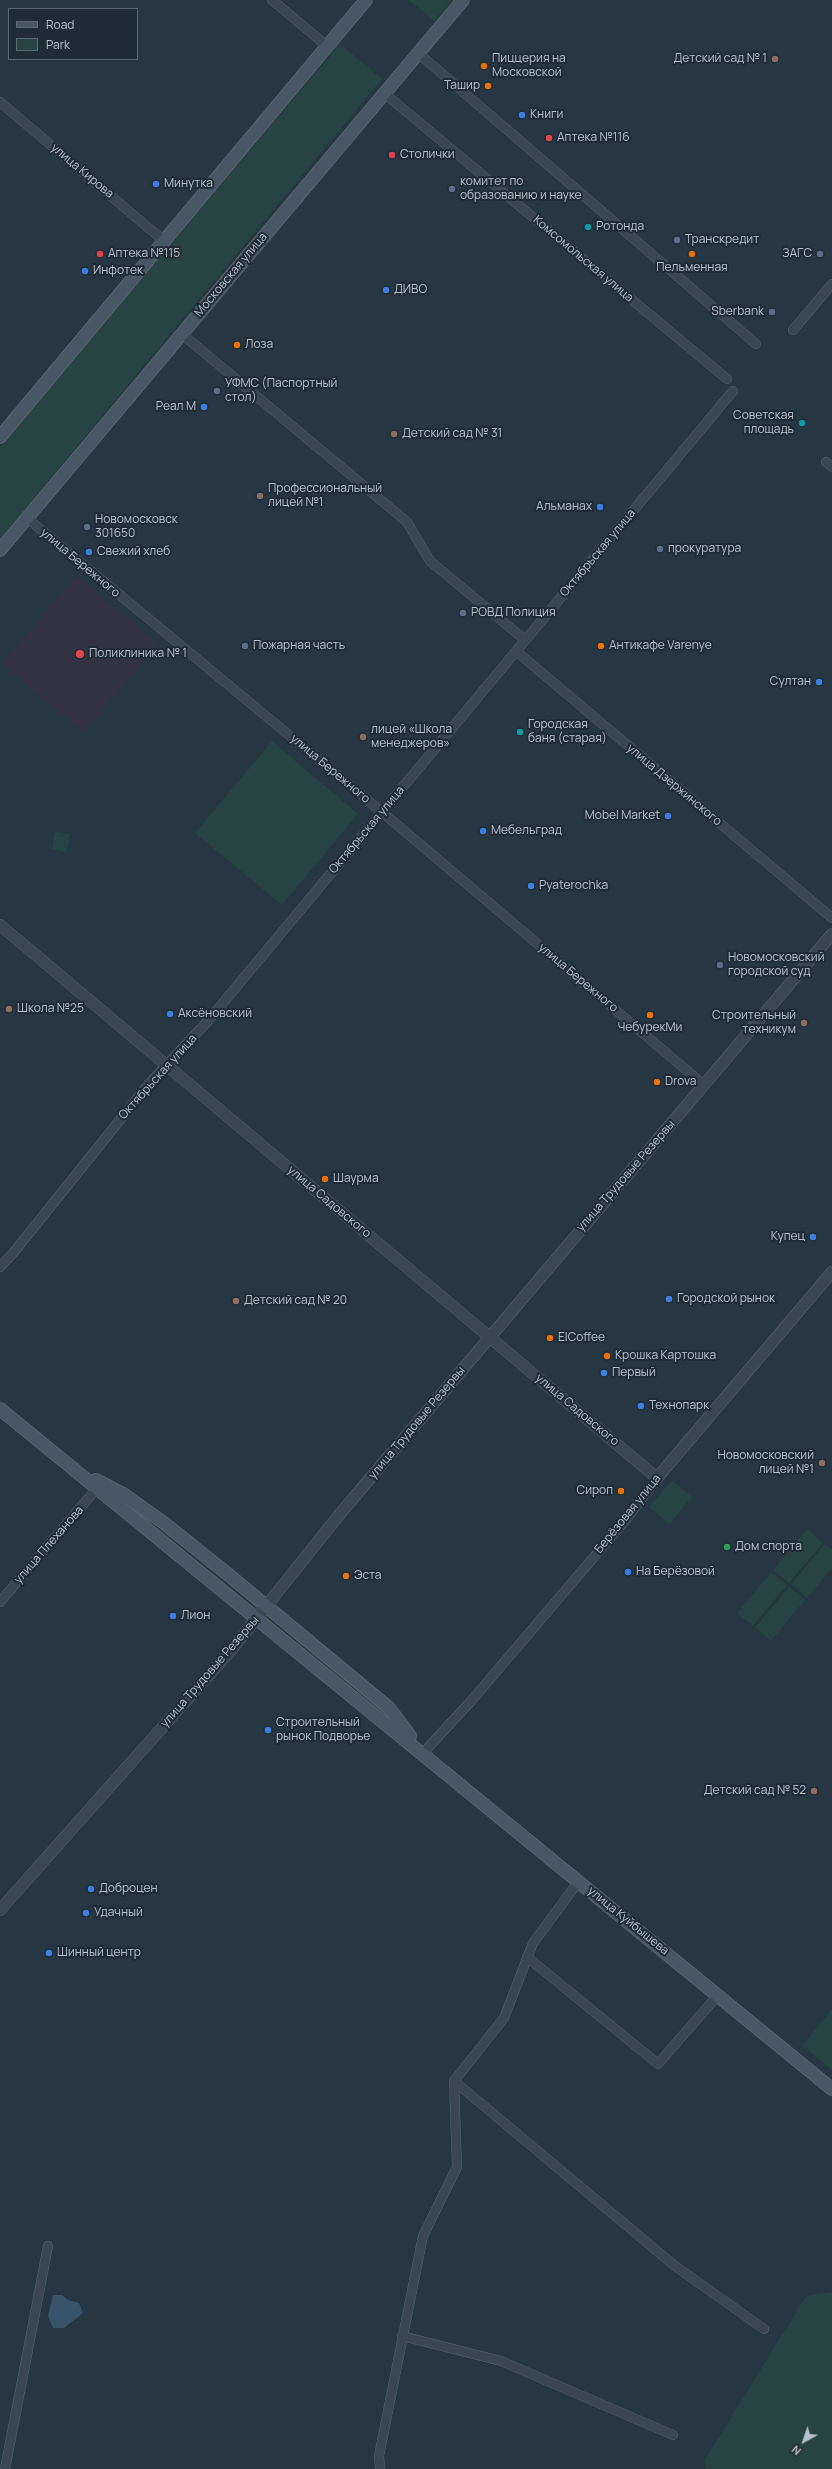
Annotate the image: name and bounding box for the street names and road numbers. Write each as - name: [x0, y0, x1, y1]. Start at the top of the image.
- street label: улица Кирова: [48, 141, 116, 201]
- street label: Комсомольская улица: [530, 213, 636, 305]
- street label: Московская улица: [192, 230, 270, 320]
- street label: Октябрьская улица: [557, 506, 639, 600]
- street label: улица Бережного: [37, 525, 123, 601]
- street label: улица Бережного: [287, 731, 373, 807]
- street label: улица Дзержинского: [624, 741, 724, 829]
- street label: Октябрьская улица: [326, 783, 408, 877]
- street label: улица Бережного: [535, 940, 621, 1016]
- street label: Октябрьская улица: [116, 1031, 200, 1123]
- street label: улица Трудовые Резервы: [574, 1117, 678, 1235]
- street label: улица Садовского: [284, 1163, 374, 1241]
- street label: улица Трудовые Резервы: [366, 1364, 468, 1482]
- street label: улица Садовского: [532, 1371, 622, 1449]
- street label: Берёзовая улица: [592, 1472, 664, 1556]
- street label: улица Плеханова: [11, 1503, 87, 1587]
- street label: улица Трудовые Резервы: [158, 1613, 262, 1731]
- street label: улица Куйбышева: [585, 1884, 671, 1958]

